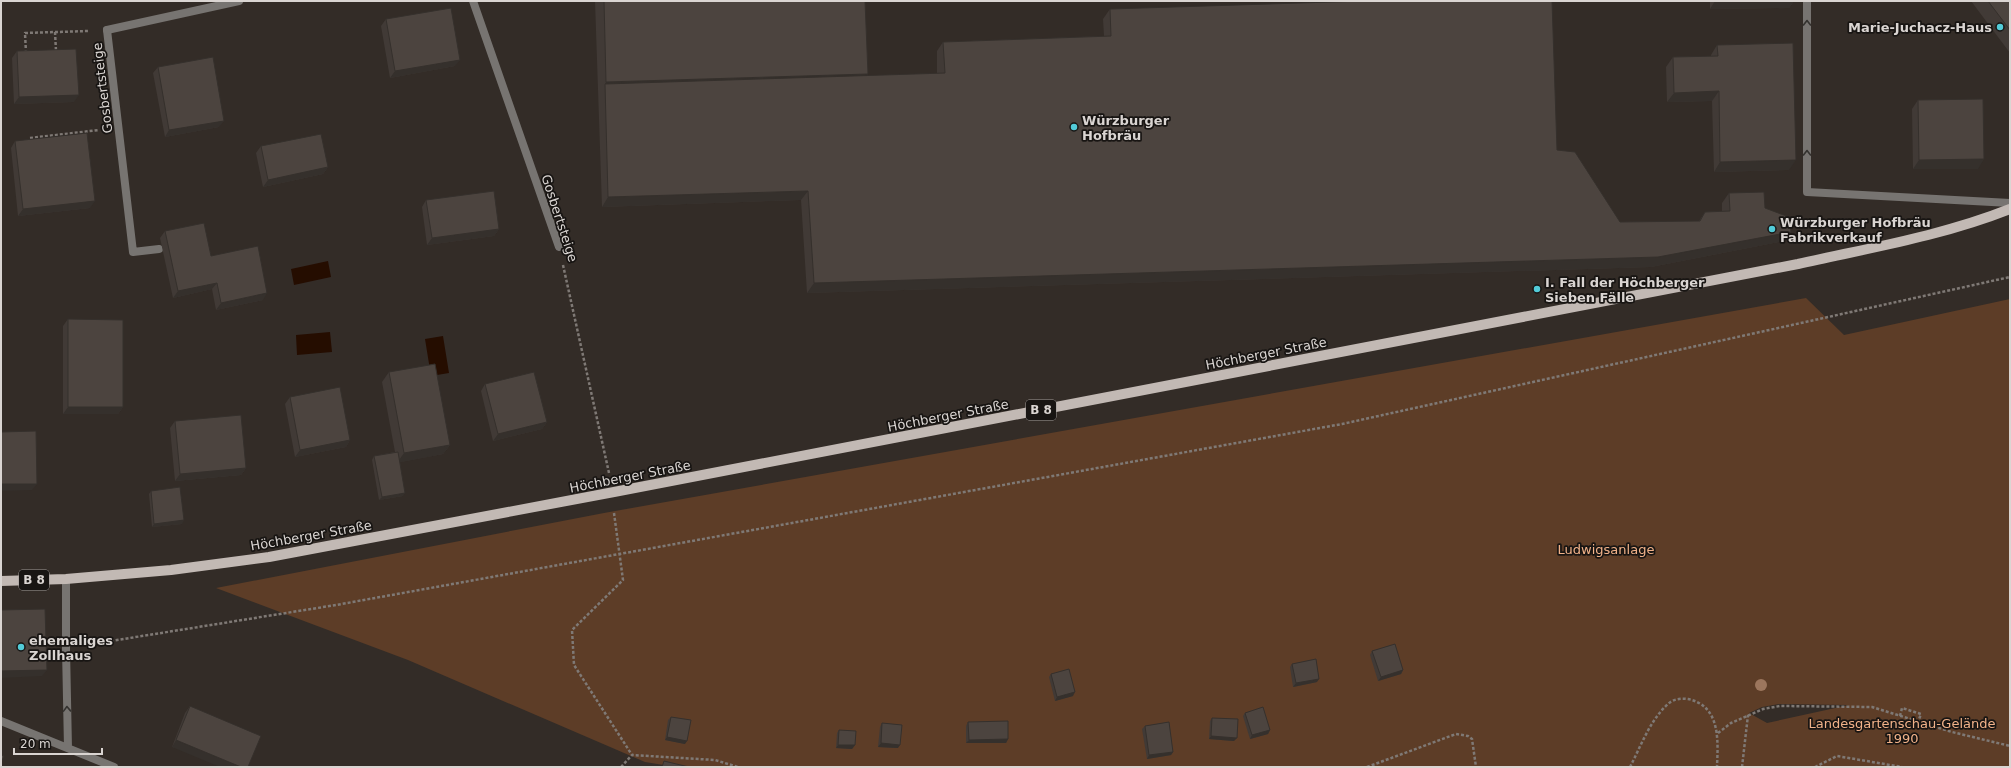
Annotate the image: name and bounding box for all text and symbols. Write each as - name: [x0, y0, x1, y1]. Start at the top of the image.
- one-way arrow: [1803, 20, 1811, 26]
- place label: Marie-Juchacz-Haus: [1848, 20, 1992, 35]
- marker: Marie-Juchacz-Haus: [1995, 22, 2005, 32]
- street label: Gosbertsteige: [89, 42, 115, 134]
- place label: Würzburger Hofbräu: [1082, 113, 1170, 143]
- marker: Würzburger Hofbräu: [1069, 122, 1079, 132]
- one-way arrow: [1803, 150, 1811, 156]
- street label: Gosbertsteige: [538, 172, 581, 264]
- place label: Würzburger Hofbräu Fabrikverkauf: [1780, 215, 1931, 245]
- marker: Würzburger Hofbräu Fabrikverkauf: [1767, 224, 1777, 234]
- place label: I. Fall der Höchberger Sieben Fälle: [1545, 275, 1705, 305]
- marker: I. Fall der Höchberger Sieben Fälle: [1532, 284, 1542, 294]
- street label: Höchberger Straße: [1204, 334, 1328, 373]
- street label: Höchberger Straße: [886, 396, 1010, 435]
- road number: B 8: [1026, 400, 1056, 420]
- street label: Höchberger Straße: [568, 457, 692, 496]
- street label: Höchberger Straße: [249, 517, 373, 554]
- park label: Ludwigsanlage: [1558, 542, 1654, 557]
- road number: B 8: [19, 570, 49, 590]
- place label: ehemaliges Zollhaus: [29, 633, 113, 663]
- marker: ehemaliges Zollhaus: [16, 642, 26, 652]
- one-way arrow: [63, 706, 71, 712]
- park label: Landesgartenschau-Gelände 1990: [1808, 716, 1996, 746]
- scale bar: [14, 730, 102, 756]
- text: 20 m: [20, 737, 51, 751]

